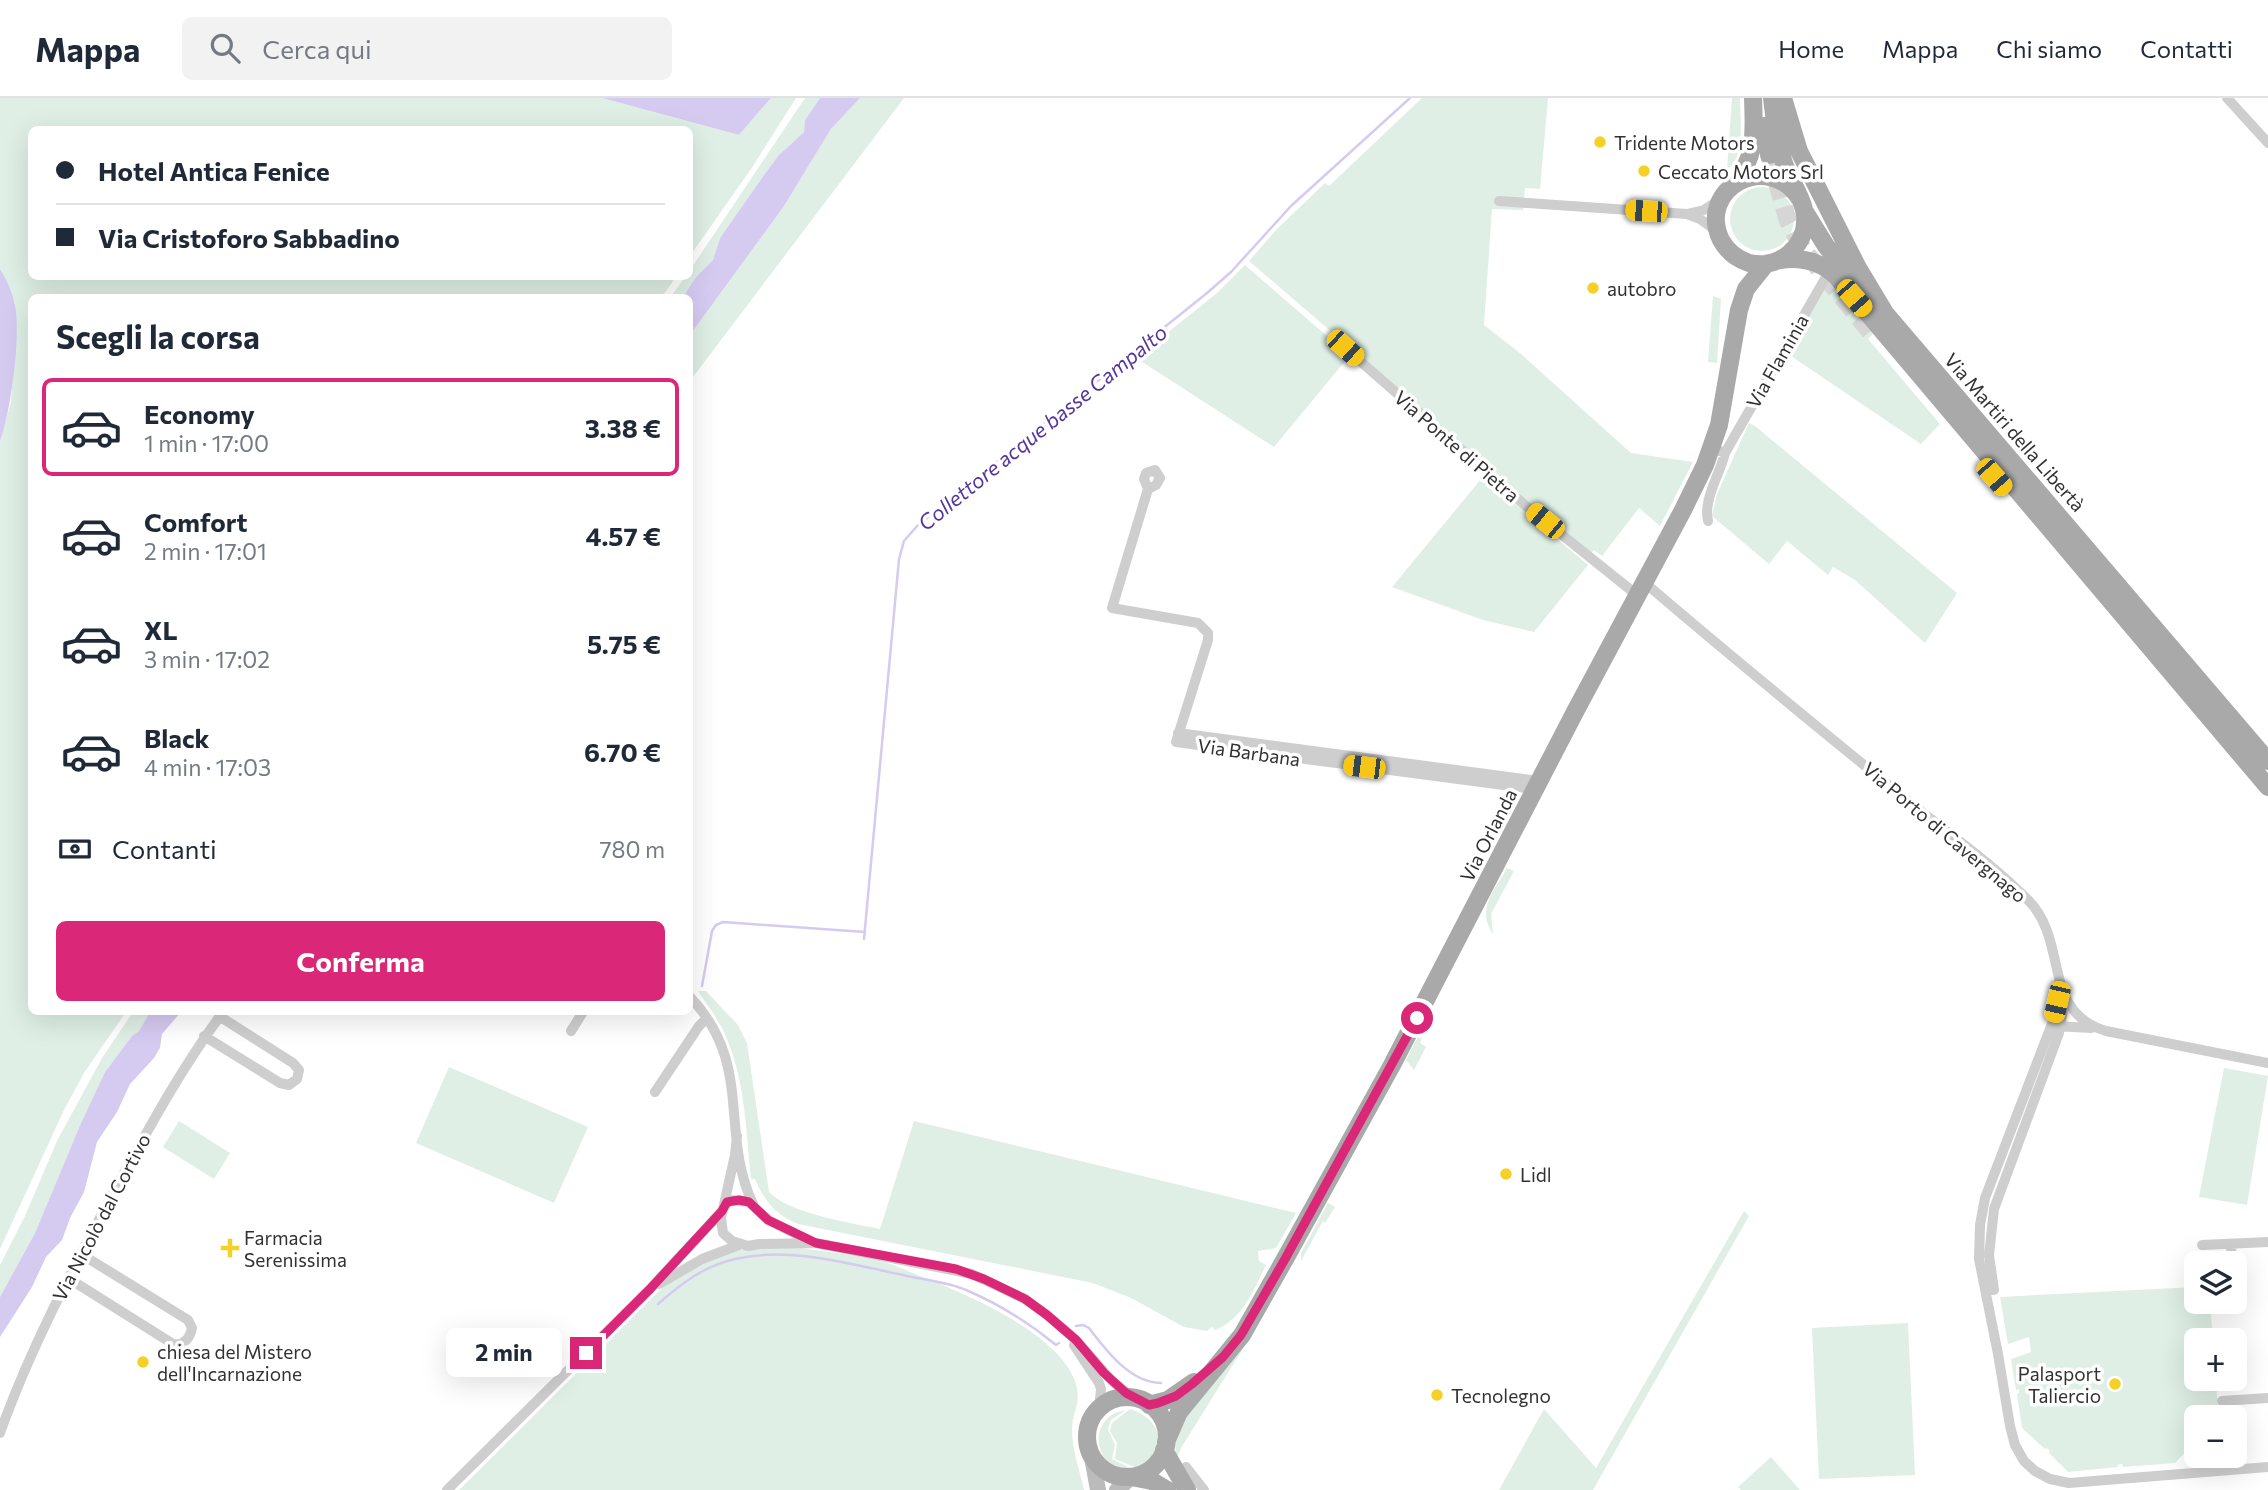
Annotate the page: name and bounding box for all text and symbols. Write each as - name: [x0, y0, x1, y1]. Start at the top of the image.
- search box: [182, 17, 672, 80]
- text: Mappa: [35, 28, 140, 69]
- icon: search: [206, 29, 244, 67]
- text: Cerca qui: [262, 33, 372, 64]
- text: Home: [1778, 34, 1844, 63]
- text: Mappa: [1882, 34, 1958, 63]
- text: Chi siamo: [1996, 34, 2102, 63]
- text: Contatti: [2140, 34, 2233, 63]
- place label: Tridente Motors: [1614, 131, 1755, 154]
- marker: Tridente Motors: [1592, 134, 1608, 150]
- text: Hotel Antica Fenice: [98, 155, 330, 186]
- place label: Ceccato Motors Srl: [1658, 160, 1824, 183]
- marker: Ceccato Motors Srl: [1636, 163, 1652, 179]
- car: [1625, 199, 1668, 223]
- text: Via Cristoforo Sabbadino: [98, 222, 400, 253]
- car: [1833, 275, 1876, 321]
- place label: autobro: [1607, 277, 1676, 300]
- marker: autobro: [1585, 280, 1601, 296]
- street label: Via Flaminia: [1741, 310, 1813, 412]
- text: Scegli la corsa: [56, 316, 260, 356]
- water label: Collettore acque basse Campalto: [913, 319, 1171, 535]
- car: [1323, 326, 1368, 370]
- street label: Via Martiri della Libertà: [1940, 348, 2090, 516]
- street label: Via Ponte di Pietra: [1390, 386, 1524, 506]
- icon: car: [60, 396, 123, 459]
- text: Economy: [144, 398, 255, 429]
- text: 3.38 €: [585, 412, 661, 443]
- text: 1 min · 17:00: [144, 429, 269, 457]
- car: [1973, 454, 2016, 500]
- car: [1523, 500, 1568, 542]
- icon: car: [60, 504, 123, 567]
- text: Comfort: [144, 506, 247, 537]
- text: 4.57 €: [586, 520, 661, 551]
- text: 2 min · 17:01: [144, 537, 267, 565]
- icon: car: [60, 612, 123, 675]
- text: XL: [144, 614, 178, 645]
- text: 5.75 €: [587, 628, 661, 659]
- text: 3 min · 17:02: [144, 645, 270, 673]
- icon: car: [60, 720, 123, 783]
- text: Black: [144, 722, 210, 753]
- street label: Via Barbana: [1196, 733, 1302, 771]
- text: 6.70 €: [584, 736, 661, 767]
- text: 4 min · 17:03: [144, 753, 271, 781]
- car: [1342, 754, 1387, 780]
- street label: Via Porto di Cavergnago: [1859, 757, 2031, 907]
- street label: Via Orlanda: [1455, 785, 1521, 885]
- icon: cash: [56, 830, 94, 868]
- text: Contanti: [112, 833, 217, 864]
- text: 780 m: [599, 835, 665, 863]
- button: Conferma: [56, 921, 665, 1001]
- car: [2043, 979, 2072, 1025]
- route start: [1401, 1002, 1433, 1034]
- street label: Via Nicolò dal Cortivo: [47, 1129, 155, 1305]
- place label: Lidl: [1520, 1163, 1552, 1186]
- marker: Lidl: [1498, 1166, 1514, 1182]
- place label: Farmacia Serenissima: [244, 1226, 347, 1271]
- marker: Farmacia Serenissima: [222, 1240, 238, 1256]
- map controls: [2184, 1251, 2247, 1468]
- button: layers: [2184, 1251, 2247, 1314]
- callout: 2 min: [446, 1328, 562, 1378]
- button: +: [2184, 1328, 2247, 1391]
- route end: [570, 1337, 602, 1369]
- text: 2 min: [475, 1338, 533, 1366]
- place label: chiesa del Mistero dell'Incarnazione: [157, 1340, 312, 1385]
- marker: chiesa del Mistero dell'Incarnazione: [135, 1354, 151, 1370]
- place label: Palasport Taliercio: [2018, 1362, 2101, 1407]
- marker: Palasport Taliercio: [2107, 1376, 2123, 1392]
- place label: Tecnolegno: [1451, 1384, 1551, 1407]
- marker: Tecnolegno: [1429, 1387, 1445, 1403]
- button: −: [2184, 1405, 2247, 1468]

